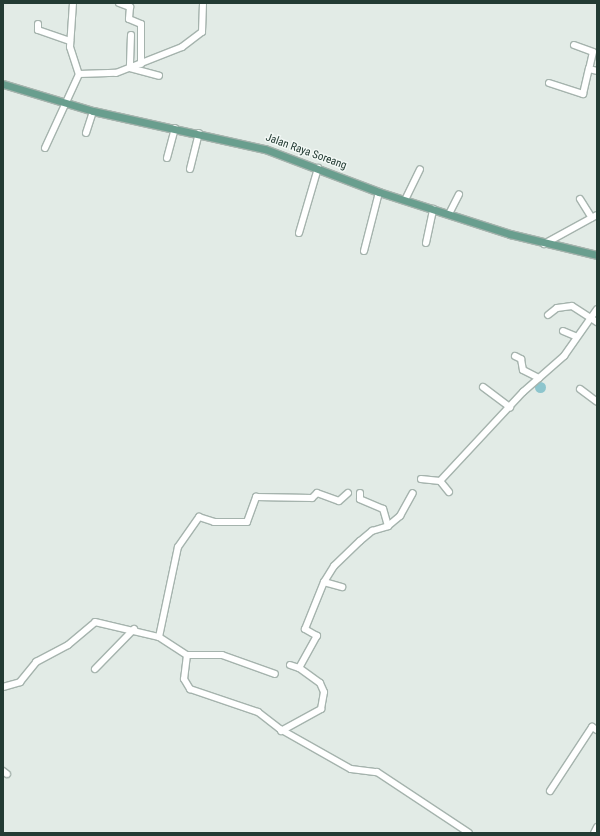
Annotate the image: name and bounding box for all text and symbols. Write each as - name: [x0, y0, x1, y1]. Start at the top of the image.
- street label: Jalan Raya Soreang: [264, 131, 348, 173]

